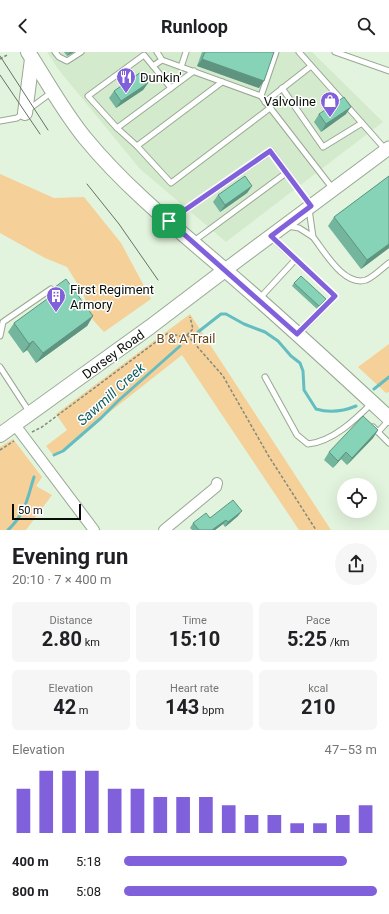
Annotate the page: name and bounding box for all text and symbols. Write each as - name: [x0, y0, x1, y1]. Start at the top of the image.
- icon: back: [12, 15, 34, 37]
- icon: search: [355, 15, 377, 37]
- text: Runloop: [161, 16, 228, 37]
- restaurant icon: Dunkin': [115, 66, 137, 94]
- place label: Dunkin': [140, 70, 181, 85]
- shop icon: Valvoline: [319, 90, 341, 118]
- place label: Valvoline: [264, 94, 316, 109]
- pin: [152, 204, 186, 238]
- icon: arrive: [158, 210, 180, 232]
- place label: First Regiment Armory: [70, 282, 154, 312]
- building icon: First Regiment Armory: [45, 285, 67, 313]
- street label: Dorsey Road: [79, 327, 147, 382]
- park label: B & A Trail: [157, 331, 215, 346]
- water label: Sawmill Creek: [74, 359, 149, 429]
- map controls: [337, 478, 377, 518]
- button: locate: [337, 478, 377, 518]
- scale bar: [12, 502, 81, 521]
- text: 50 m: [18, 504, 43, 517]
- button: share: [335, 543, 377, 585]
- text: Evening run: [12, 544, 128, 569]
- text: 20:10 · 7 × 400 m: [12, 572, 111, 587]
- text: Distance: [49, 614, 92, 627]
- text: Time: [182, 614, 207, 627]
- text: Pace: [306, 614, 330, 627]
- text: 2.80: [42, 627, 82, 651]
- text: 15:10: [169, 627, 220, 651]
- text: 5:25: [287, 627, 327, 651]
- text: km: [82, 636, 100, 649]
- text: /km: [327, 636, 349, 649]
- text: Elevation: [49, 682, 93, 695]
- text: Heart rate: [170, 682, 219, 695]
- text: kcal: [308, 682, 328, 695]
- text: 42: [53, 695, 76, 719]
- text: 143: [165, 695, 199, 719]
- text: 210: [301, 695, 335, 719]
- text: m: [76, 704, 88, 717]
- text: bpm: [199, 704, 224, 717]
- text: Elevation: [12, 742, 65, 757]
- text: 47–53 m: [325, 742, 377, 757]
- text: 400 m: [12, 854, 49, 869]
- text: 5:18: [76, 854, 101, 869]
- text: 800 m: [12, 884, 49, 899]
- text: 5:08: [76, 884, 101, 899]

